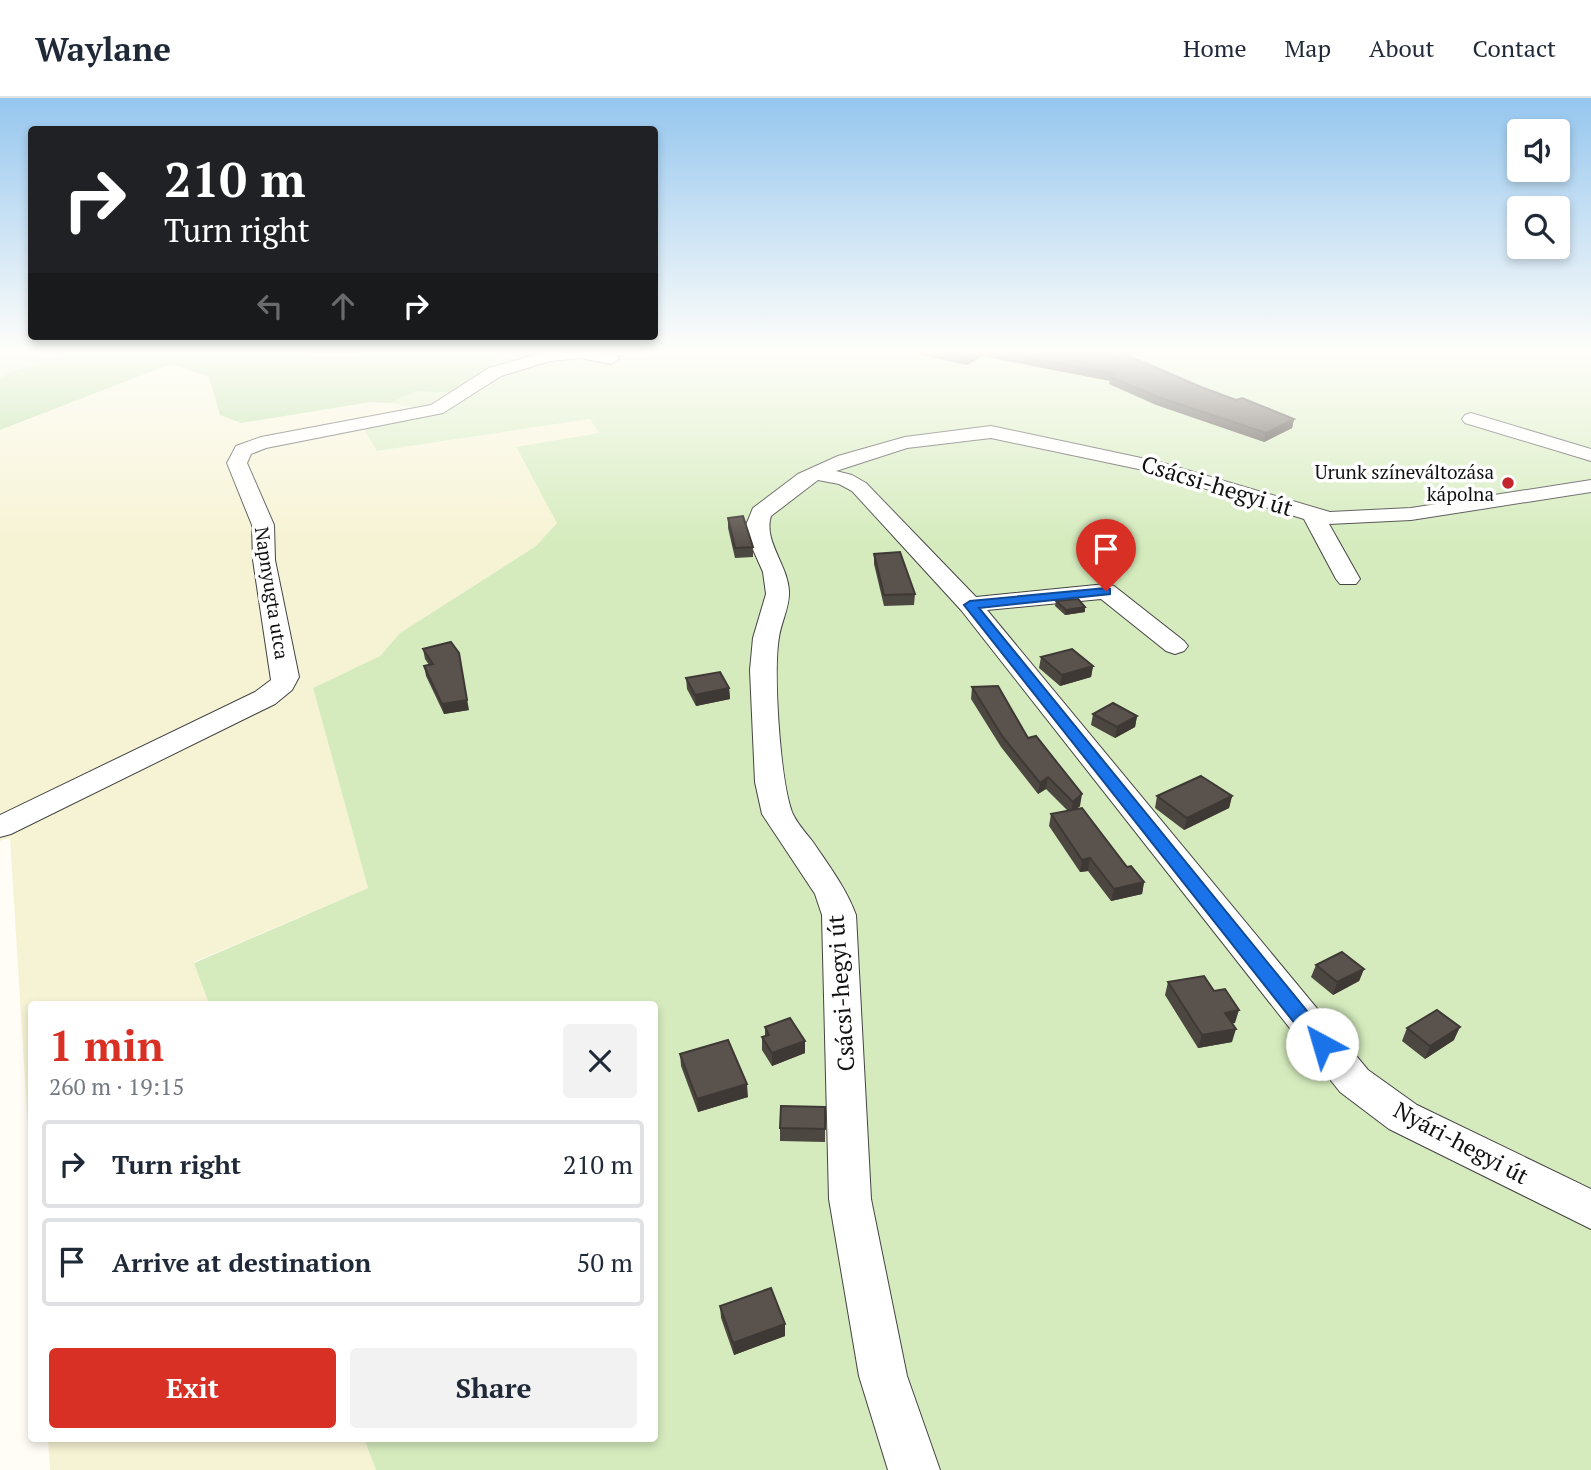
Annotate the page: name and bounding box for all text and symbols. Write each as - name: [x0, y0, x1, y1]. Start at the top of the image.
- text: Waylane: [35, 27, 171, 70]
- text: Home: [1183, 32, 1247, 64]
- text: Map: [1285, 32, 1331, 64]
- text: About: [1369, 32, 1435, 64]
- text: Contact: [1473, 32, 1556, 64]
- map controls: [1507, 119, 1570, 259]
- button: sound: [1507, 119, 1570, 182]
- text: 210 m: [164, 146, 306, 211]
- icon: right: [49, 154, 140, 245]
- button: search: [1507, 196, 1570, 259]
- text: Turn right: [164, 209, 310, 251]
- icon: left: [251, 287, 289, 325]
- icon: ahead: [324, 287, 362, 325]
- icon: right: [397, 287, 435, 325]
- street label: Csácsi-hegyi út: [1138, 448, 1297, 523]
- place label: Urunk színeváltozása kápolna: [1315, 459, 1494, 506]
- marker: Urunk színeváltozása kápolna: [1500, 475, 1516, 491]
- pin: [1076, 519, 1136, 591]
- street label: Napnyugta utca: [250, 525, 295, 661]
- icon: arrive: [1087, 530, 1125, 568]
- street label: Csácsi-hegyi út: [820, 913, 861, 1072]
- position arrow: [1285, 1007, 1359, 1081]
- text: 1 min: [49, 1017, 164, 1073]
- button: close: [563, 1024, 637, 1098]
- text: 260 m · 19:15: [49, 1071, 184, 1102]
- street label: Nyári-hegyi út: [1388, 1094, 1535, 1191]
- icon: right: [53, 1145, 91, 1183]
- text: Turn right: [112, 1147, 241, 1181]
- text: 210 m: [563, 1147, 633, 1181]
- icon: arrive: [53, 1243, 91, 1281]
- text: Arrive at destination: [112, 1245, 371, 1279]
- text: 50 m: [577, 1245, 633, 1279]
- button: Exit: [49, 1348, 336, 1428]
- button: Share: [350, 1348, 637, 1428]

